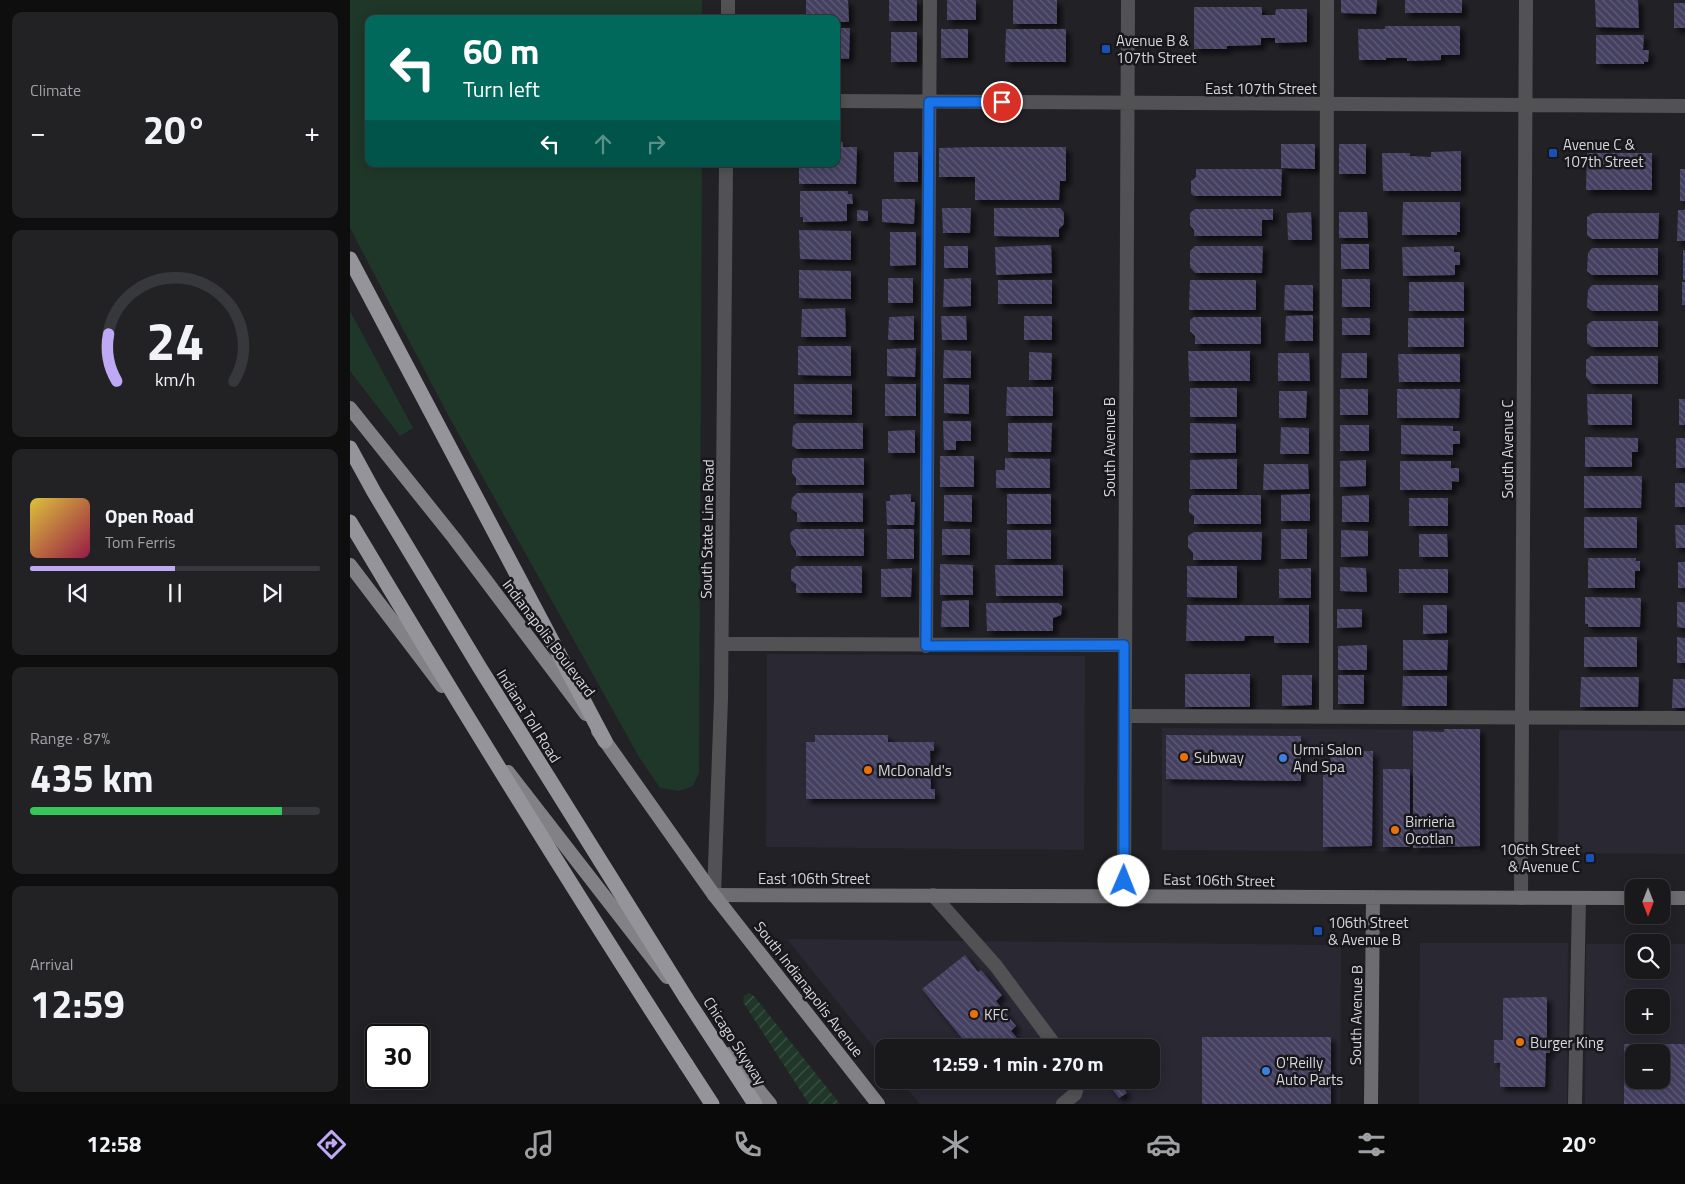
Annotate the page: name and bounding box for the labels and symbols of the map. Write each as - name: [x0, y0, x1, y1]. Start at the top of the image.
- place label: Avenue B & 107th Street: [1116, 29, 1197, 69]
- marker: Avenue B & 107th Street: [1100, 43, 1112, 55]
- street label: East 107th Street: [1205, 77, 1318, 100]
- pin: [981, 81, 1023, 123]
- place label: Avenue C & 107th Street: [1563, 133, 1644, 173]
- marker: Avenue C & 107th Street: [1547, 147, 1559, 159]
- street label: South Avenue B: [1098, 397, 1121, 497]
- street label: South Avenue C: [1496, 399, 1519, 499]
- street label: South State Line Road: [694, 459, 720, 599]
- street label: Indianapolis Boulevard: [497, 574, 601, 702]
- street label: Indiana Toll Road: [491, 665, 567, 767]
- place label: Urmi Salon And Spa: [1293, 738, 1362, 778]
- place label: Subway: [1194, 746, 1244, 769]
- marker: Subway: [1178, 751, 1190, 763]
- marker: Urmi Salon And Spa: [1277, 752, 1289, 764]
- place label: McDonald's: [878, 759, 952, 782]
- marker: McDonald's: [862, 764, 874, 776]
- place label: Birrieria Ocotlan: [1405, 810, 1455, 850]
- marker: Birrieria Ocotlan: [1389, 824, 1401, 836]
- place label: 106th Street & Avenue C: [1500, 838, 1581, 878]
- marker: 106th Street & Avenue C: [1584, 852, 1596, 864]
- position arrow: [1097, 854, 1149, 906]
- street label: East 106th Street: [758, 867, 871, 890]
- street label: East 106th Street: [1163, 868, 1276, 892]
- north arrow: [1625, 879, 1670, 924]
- place label: 106th Street & Avenue B: [1328, 911, 1409, 951]
- street label: South Indianapolis Avenue: [749, 916, 869, 1062]
- marker: 106th Street & Avenue B: [1312, 925, 1324, 937]
- street label: South Avenue B: [1344, 965, 1368, 1065]
- street label: Chicago Skyway: [698, 992, 772, 1090]
- place label: KFC: [984, 1003, 1008, 1026]
- marker: KFC: [968, 1008, 980, 1020]
- speed limit sign: 30: [365, 1024, 430, 1089]
- place label: Burger King: [1530, 1031, 1604, 1054]
- marker: Burger King: [1514, 1036, 1526, 1048]
- place label: O'Reilly Auto Parts: [1276, 1051, 1343, 1091]
- marker: O'Reilly Auto Parts: [1260, 1065, 1272, 1077]

